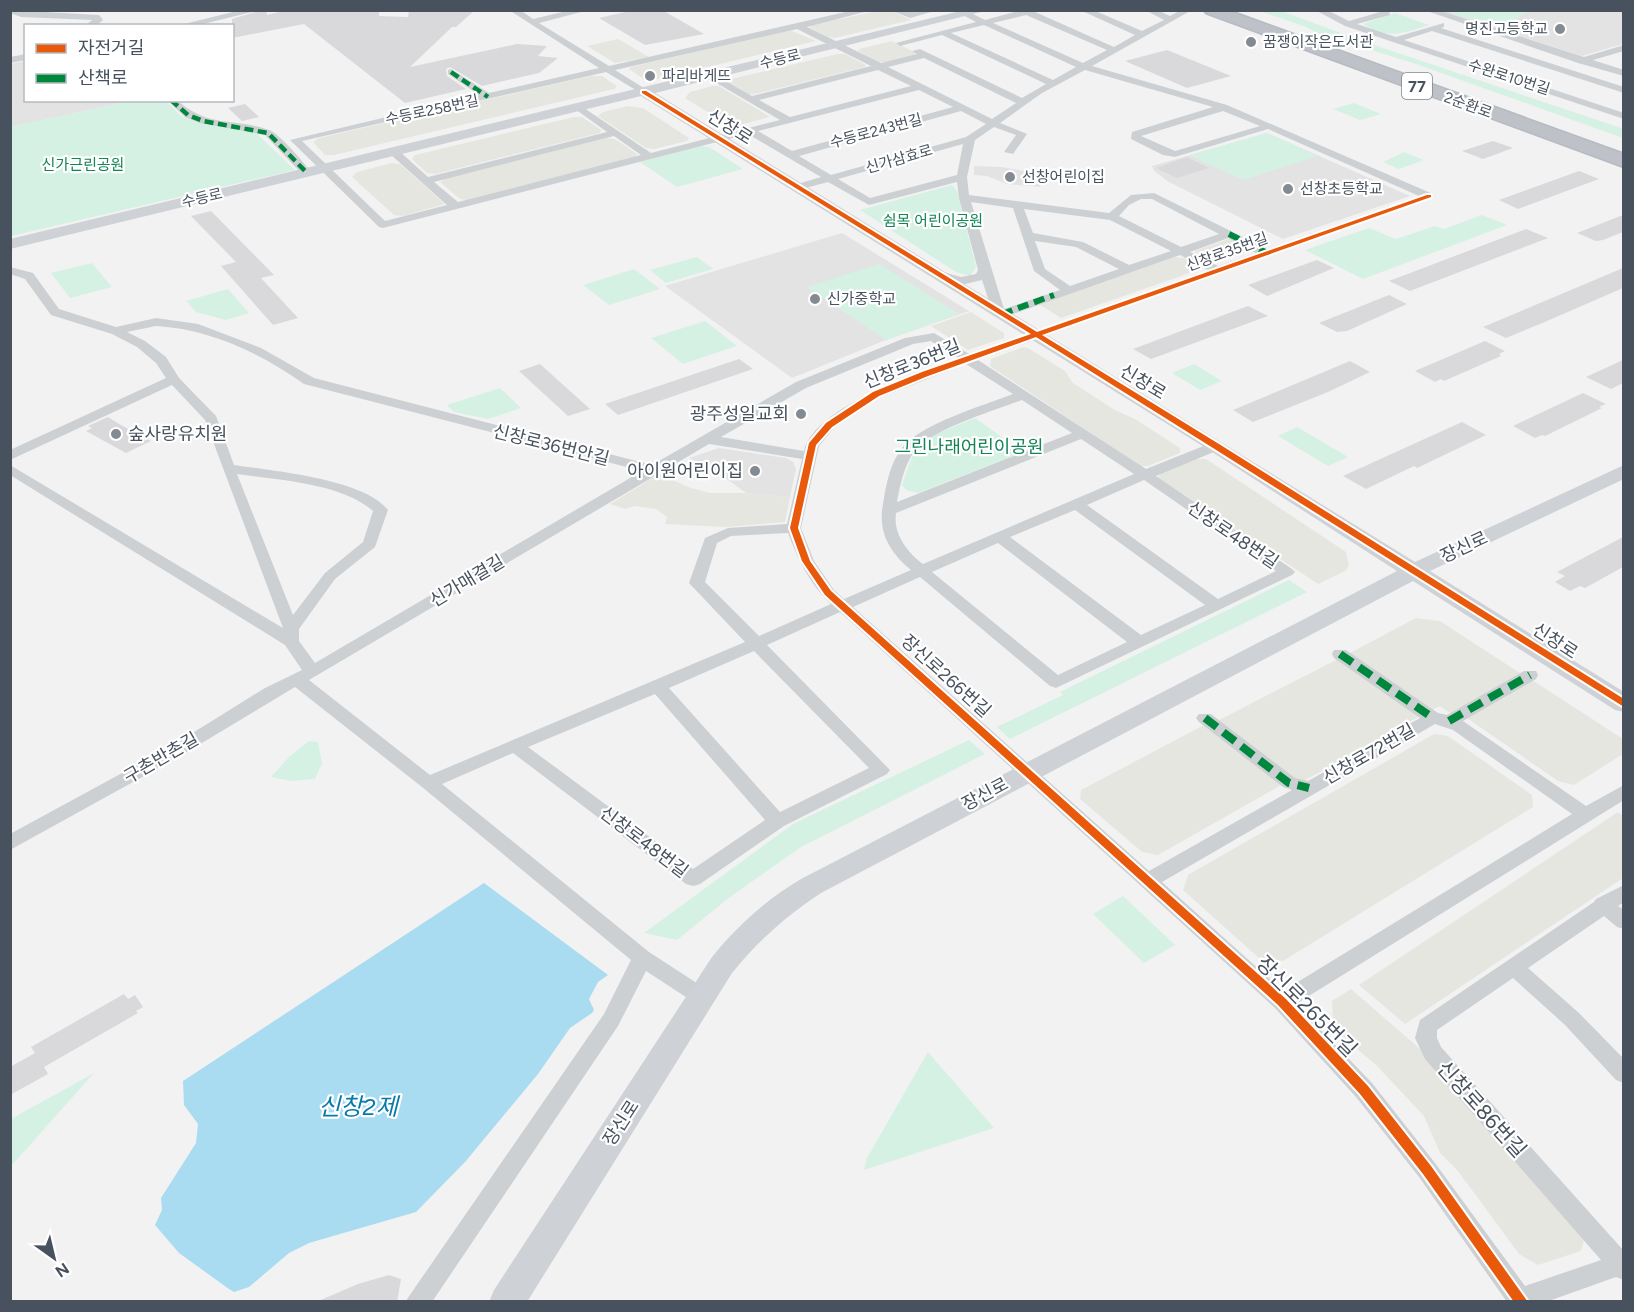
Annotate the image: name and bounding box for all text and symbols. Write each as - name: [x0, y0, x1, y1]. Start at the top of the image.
- place label: 명진고등학교: [1465, 20, 1548, 38]
- marker: 명진고등학교: [1553, 22, 1567, 36]
- legend: [24, 24, 234, 102]
- place label: 꿈쟁이작은도서관: [1263, 33, 1374, 51]
- marker: 꿈쟁이작은도서관: [1244, 35, 1258, 49]
- text: 자전거길: [78, 37, 144, 59]
- street label: 수등로: [758, 45, 802, 73]
- street label: 수완로10번길: [1466, 55, 1552, 99]
- text: 산책로: [78, 67, 128, 89]
- place label: 파리바게뜨: [662, 67, 731, 85]
- marker: 파리바게뜨: [643, 69, 657, 83]
- road number: 77: [1402, 73, 1432, 99]
- street label: 2순환로: [1442, 88, 1494, 122]
- street label: 수등로258번길: [384, 91, 480, 129]
- street label: 신창로: [703, 105, 757, 149]
- street label: 수등로243번길: [828, 110, 924, 152]
- street label: 신가삼효로: [863, 141, 935, 177]
- park label: 신가근린공원: [42, 156, 124, 174]
- place label: 선창어린이집: [1022, 168, 1105, 186]
- marker: 선창어린이집: [1003, 170, 1017, 184]
- place label: 선창초등학교: [1300, 180, 1383, 198]
- marker: 선창초등학교: [1281, 182, 1295, 196]
- street label: 수등로: [180, 185, 224, 211]
- park label: 쉼목 어린이공원: [883, 212, 983, 230]
- street label: 신창로35번길: [1184, 229, 1270, 275]
- place label: 신가중학교: [827, 290, 896, 308]
- marker: 신가중학교: [808, 292, 822, 306]
- street label: 신창로36번길: [860, 335, 964, 393]
- street label: 신창로: [1116, 360, 1170, 404]
- place label: 광주성일교회: [690, 403, 789, 425]
- marker: 광주성일교회: [794, 407, 808, 421]
- street label: 신창로36번안길: [490, 420, 612, 470]
- place label: 숲사랑유치원: [128, 423, 227, 445]
- marker: 숲사랑유치원: [109, 427, 123, 441]
- park label: 그린나래어린이공원: [894, 436, 1044, 458]
- place label: 아이원어린이집: [627, 460, 743, 482]
- marker: 아이원어린이집: [748, 464, 762, 478]
- street label: 신창로48번길: [1183, 497, 1283, 573]
- street label: 장신로: [1437, 527, 1491, 567]
- street label: 신가매결길: [426, 550, 508, 612]
- street label: 신창로: [1528, 618, 1582, 664]
- street label: 장신로266번길: [897, 630, 995, 722]
- street label: 신창로72번길: [1319, 719, 1419, 789]
- street label: 구촌반촌길: [120, 728, 202, 788]
- street label: 장신로: [958, 773, 1012, 815]
- street label: 신창로48번길: [595, 802, 693, 882]
- street label: 장신로265번길: [1251, 950, 1363, 1062]
- street label: 신창로86번길: [1432, 1056, 1532, 1162]
- water label: 신창2제: [318, 1092, 401, 1121]
- street label: 장신로: [598, 1096, 644, 1150]
- north arrow: [24, 1228, 84, 1288]
- text: N: [52, 1259, 73, 1281]

